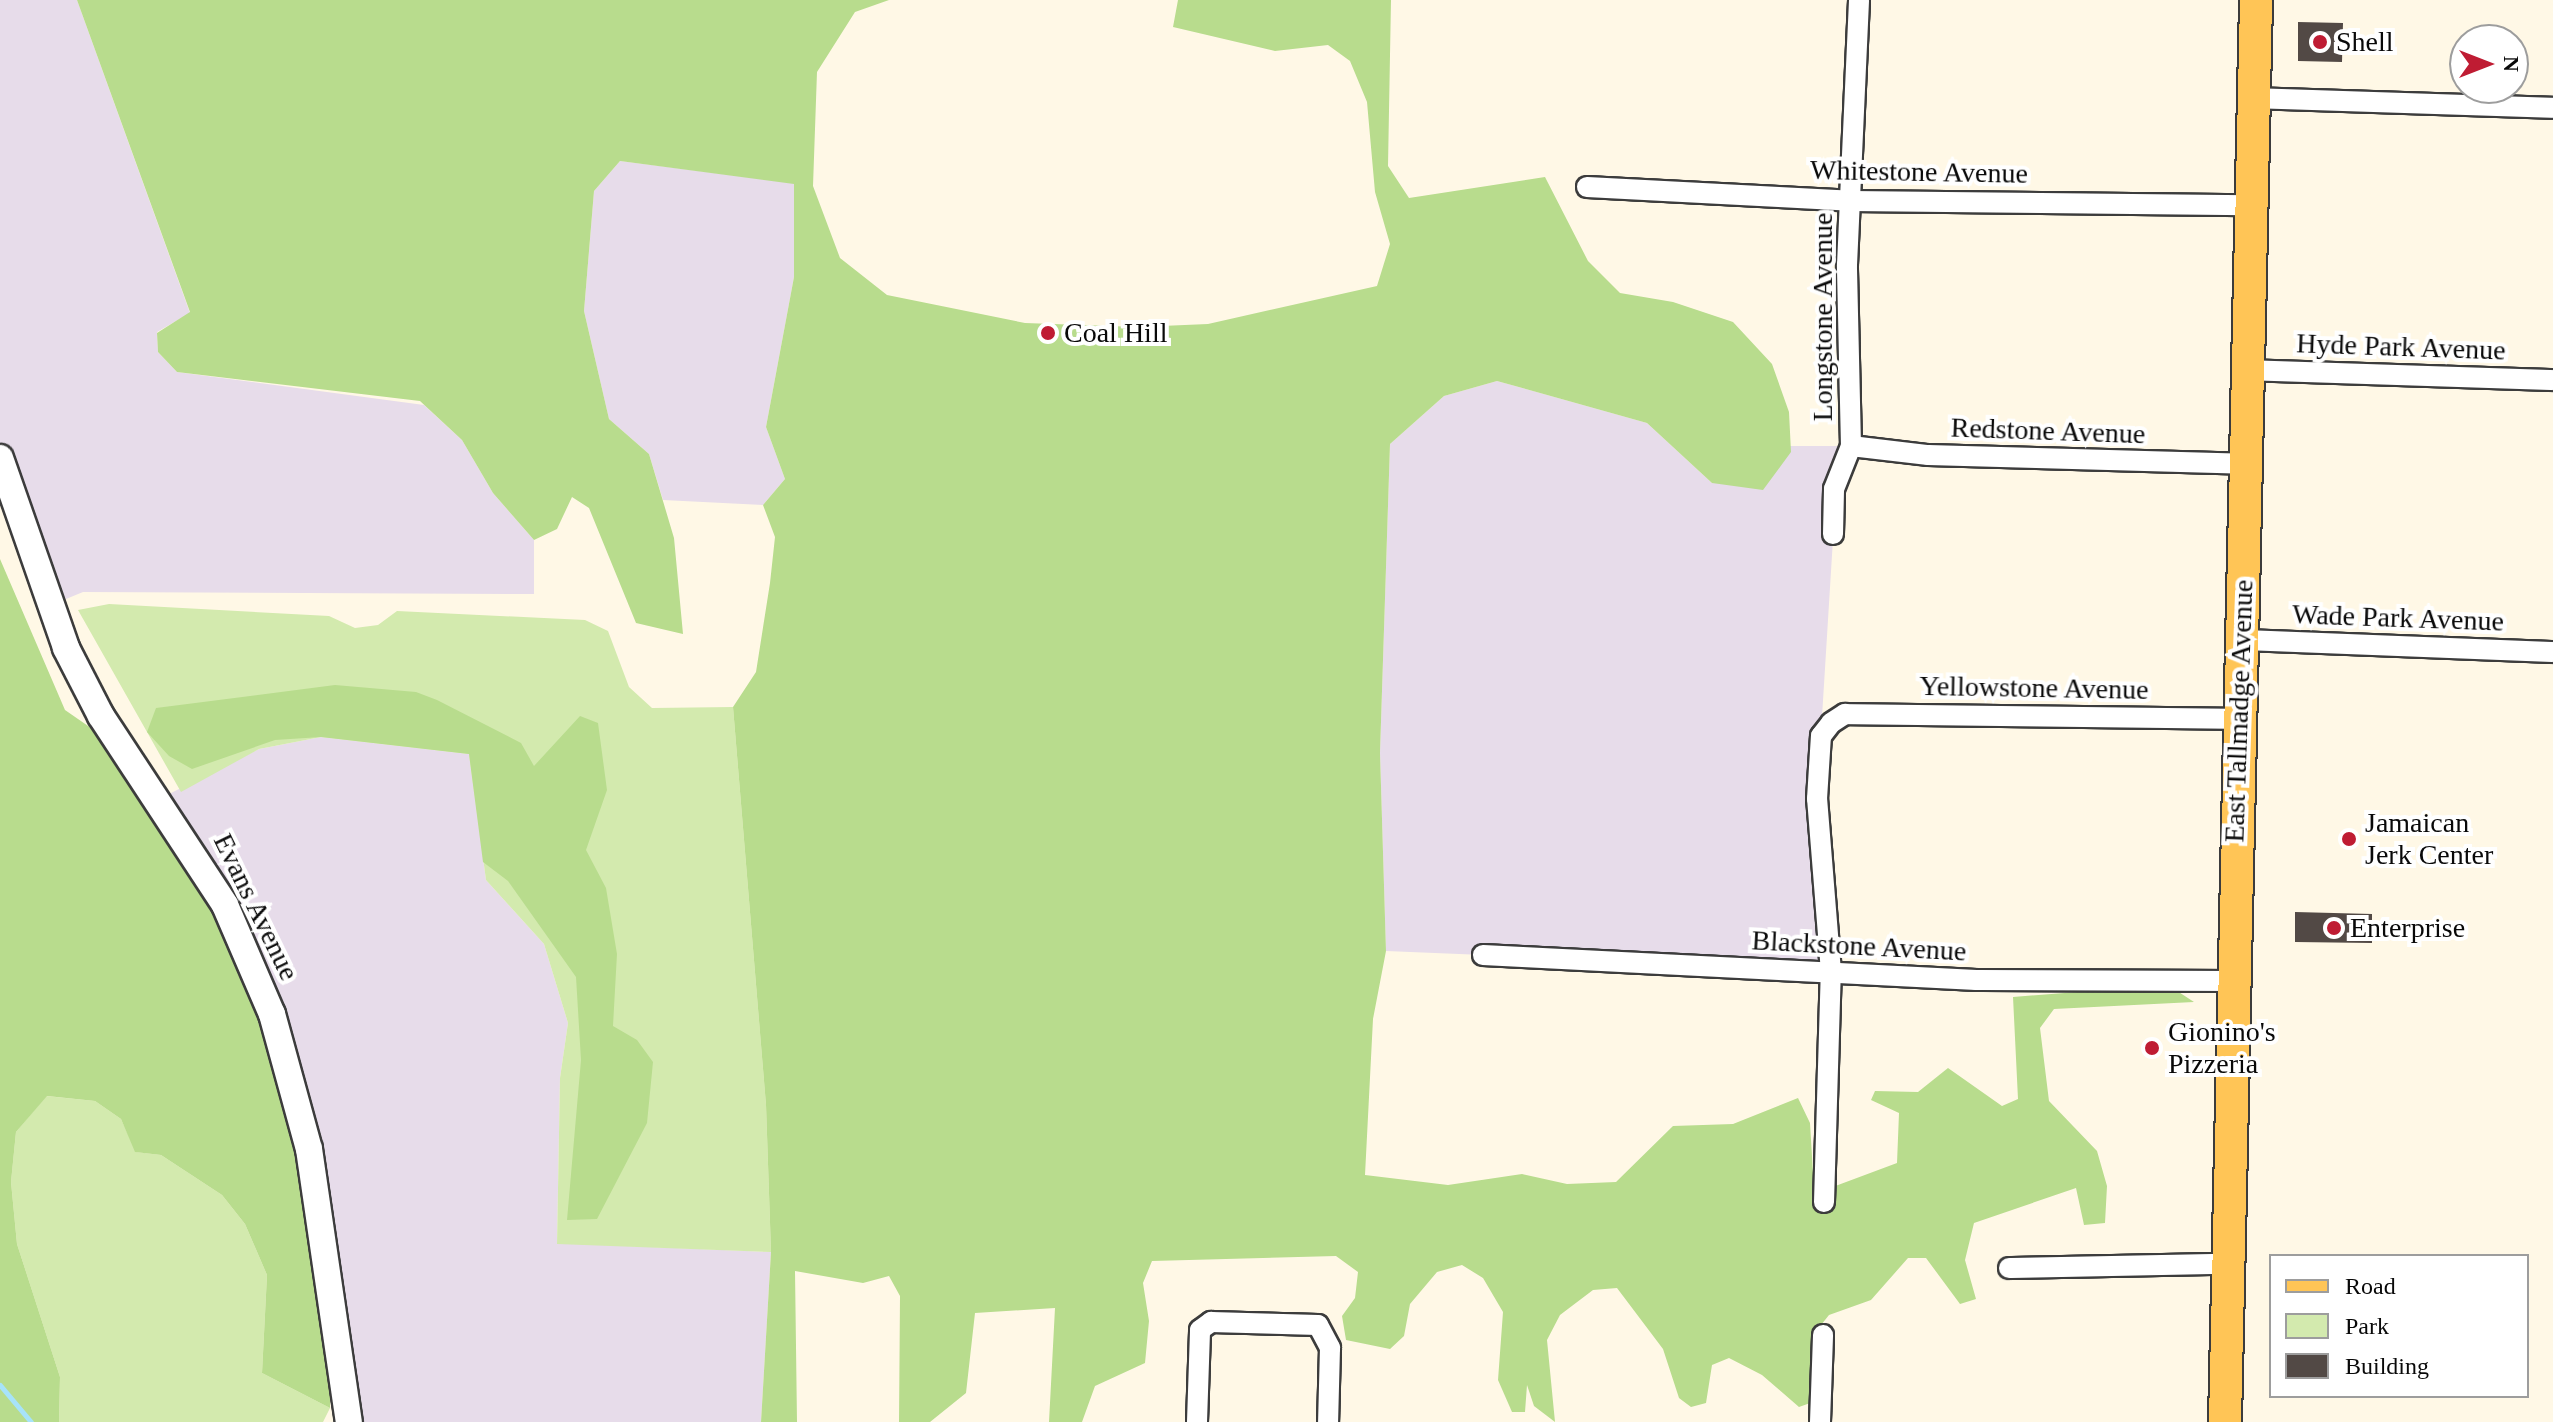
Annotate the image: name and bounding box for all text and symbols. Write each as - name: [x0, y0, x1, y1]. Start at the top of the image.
- north arrow: [2449, 24, 2529, 104]
- place label: Shell: [2336, 25, 2394, 59]
- marker: Shell: [2311, 33, 2329, 51]
- text: N: [2499, 56, 2524, 72]
- street label: Whitestone Avenue: [1809, 153, 2029, 191]
- street label: Longstone Avenue: [1806, 212, 1840, 422]
- place label: Coal Hill: [1064, 316, 1167, 350]
- marker: Coal Hill: [1039, 324, 1057, 342]
- street label: Hyde Park Avenue: [2295, 327, 2507, 367]
- street label: Redstone Avenue: [1949, 411, 2147, 451]
- street label: East Tallmadge Avenue: [2218, 578, 2260, 844]
- street label: Wade Park Avenue: [2291, 597, 2505, 639]
- street label: Yellowstone Avenue: [1918, 669, 2150, 707]
- place label: Jamaican Jerk Center: [2365, 806, 2493, 872]
- street label: Evans Avenue: [206, 828, 306, 986]
- marker: Jamaican Jerk Center: [2340, 830, 2358, 848]
- place label: Enterprise: [2350, 911, 2465, 945]
- marker: Enterprise: [2325, 919, 2343, 937]
- street label: Blackstone Avenue: [1750, 924, 1968, 968]
- place label: Gionino's Pizzeria: [2168, 1015, 2276, 1081]
- marker: Gionino's Pizzeria: [2143, 1039, 2161, 1057]
- legend: [2269, 1254, 2529, 1398]
- text: Road: [2345, 1273, 2396, 1299]
- text: Park: [2345, 1313, 2389, 1339]
- text: Building: [2345, 1353, 2429, 1379]

